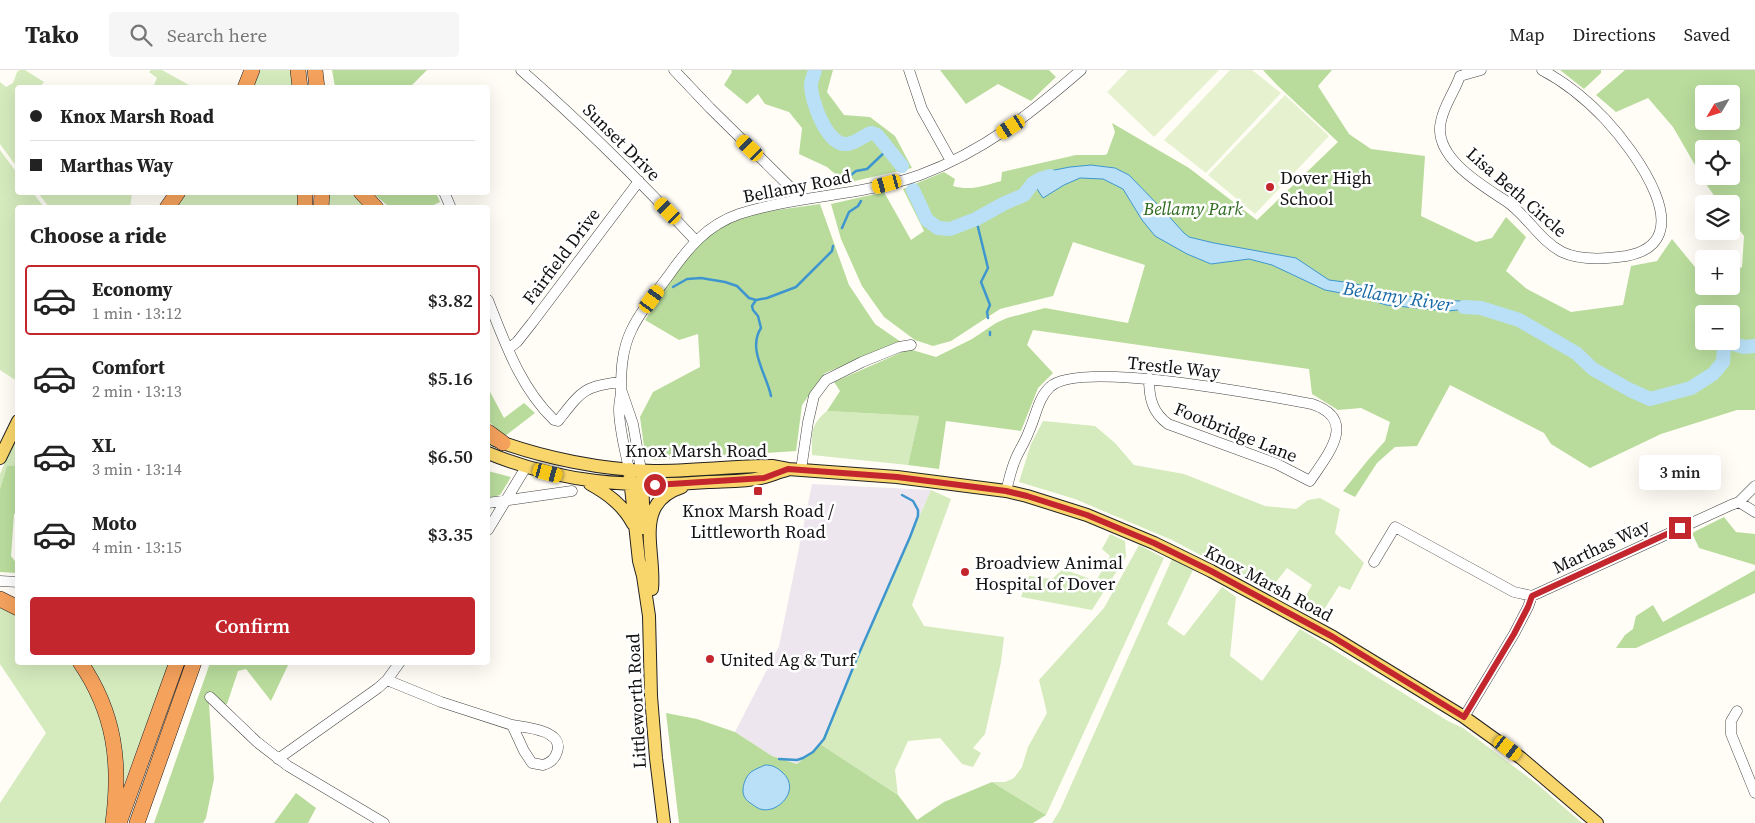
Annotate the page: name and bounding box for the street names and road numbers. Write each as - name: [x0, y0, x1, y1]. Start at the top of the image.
- street label: Sunset Drive: [577, 97, 667, 187]
- street label: Lisa Beth Circle: [1461, 141, 1573, 243]
- street label: Bellamy Road: [741, 163, 853, 209]
- street label: Fairfield Drive: [516, 203, 606, 309]
- street label: Trestle Way: [1126, 350, 1222, 384]
- street label: Footbridge Lane: [1171, 396, 1301, 468]
- street label: Knox Marsh Road: [625, 438, 767, 463]
- street label: Marthas Way: [1548, 512, 1654, 579]
- street label: Knox Marsh Road: [1200, 539, 1338, 627]
- street label: Littleworth Road: [620, 633, 652, 769]

